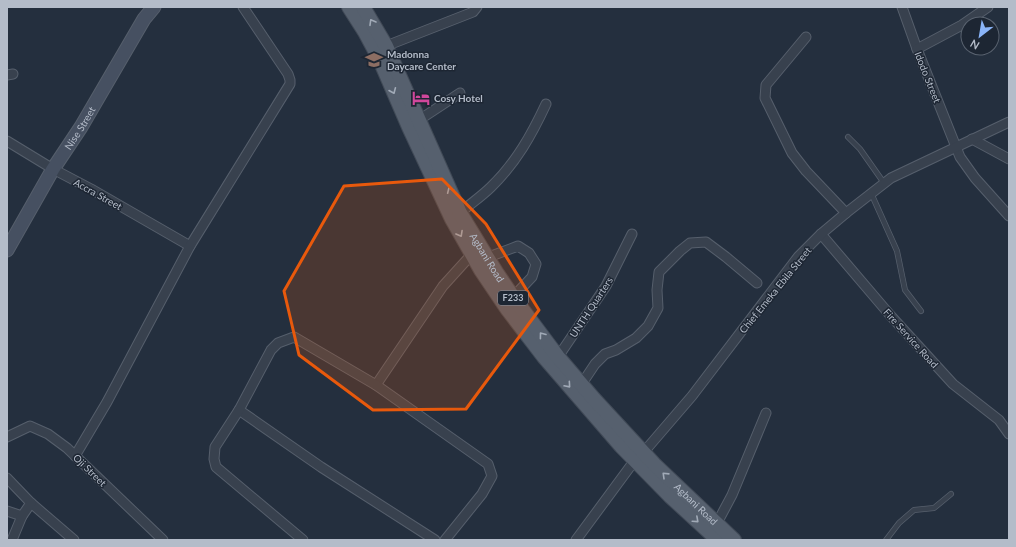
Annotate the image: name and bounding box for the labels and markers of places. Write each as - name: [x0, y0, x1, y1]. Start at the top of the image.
- place label: Madonna Daycare Center: [387, 48, 456, 72]
- school or university icon: Madonna Daycare Center: [364, 50, 384, 70]
- hotel icon: Cosy Hotel: [411, 88, 431, 108]
- place label: Cosy Hotel: [434, 92, 483, 104]

